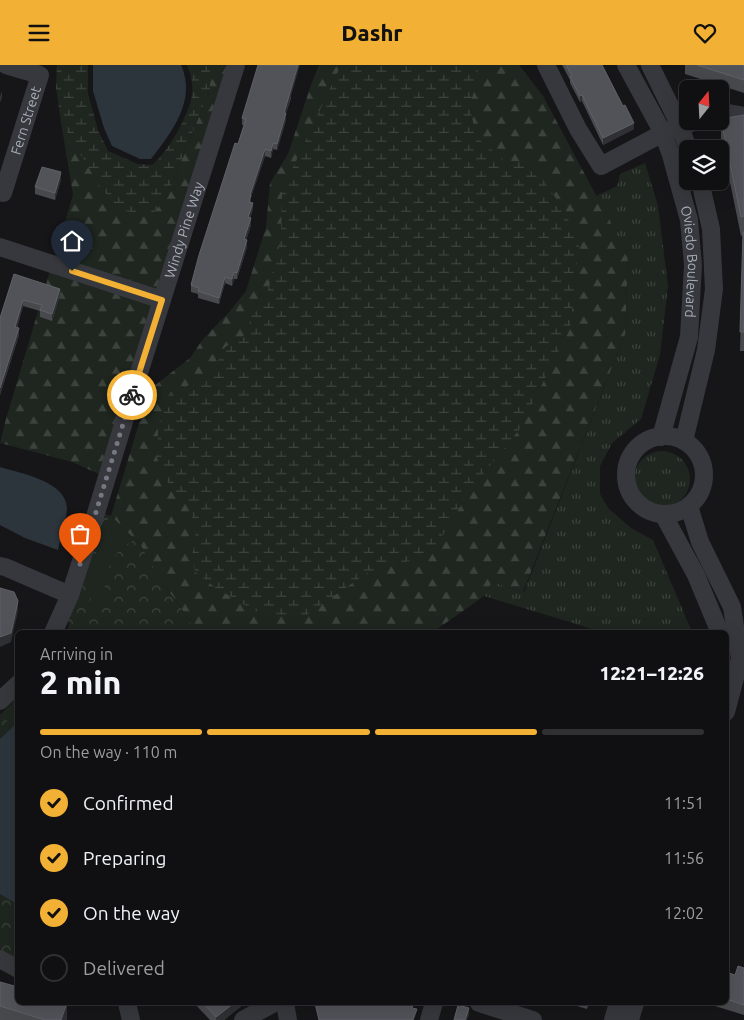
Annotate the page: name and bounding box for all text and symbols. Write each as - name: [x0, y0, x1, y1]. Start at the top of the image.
- icon: menu: [25, 19, 53, 47]
- icon: heart: [691, 19, 719, 47]
- text: Dashr: [341, 20, 403, 45]
- north arrow: [679, 80, 729, 130]
- map controls: [679, 80, 729, 190]
- street label: Fern Street: [8, 84, 44, 157]
- button: layers: [679, 140, 729, 190]
- street label: Windy Pine Way: [161, 180, 207, 280]
- street label: Oviedo Boulevard: [677, 204, 701, 318]
- pin: [51, 220, 93, 271]
- icon: home: [58, 227, 86, 255]
- courier: [107, 370, 157, 420]
- icon: bike: [118, 381, 146, 409]
- pin: [59, 513, 101, 564]
- icon: bag: [66, 520, 94, 548]
- text: Arriving in: [40, 645, 113, 663]
- text: 12:21–12:26: [599, 662, 704, 684]
- text: 2 min: [40, 664, 121, 700]
- text: On the way · 110 m: [40, 743, 177, 761]
- icon: check: [40, 789, 68, 817]
- text: Confirmed: [83, 792, 174, 814]
- text: 11:51: [664, 794, 704, 812]
- icon: check: [40, 844, 68, 872]
- text: Preparing: [83, 847, 167, 869]
- text: 11:56: [664, 849, 704, 867]
- icon: check: [40, 899, 68, 927]
- text: On the way: [83, 902, 180, 924]
- text: 12:02: [664, 904, 704, 922]
- text: Delivered: [83, 957, 165, 979]

